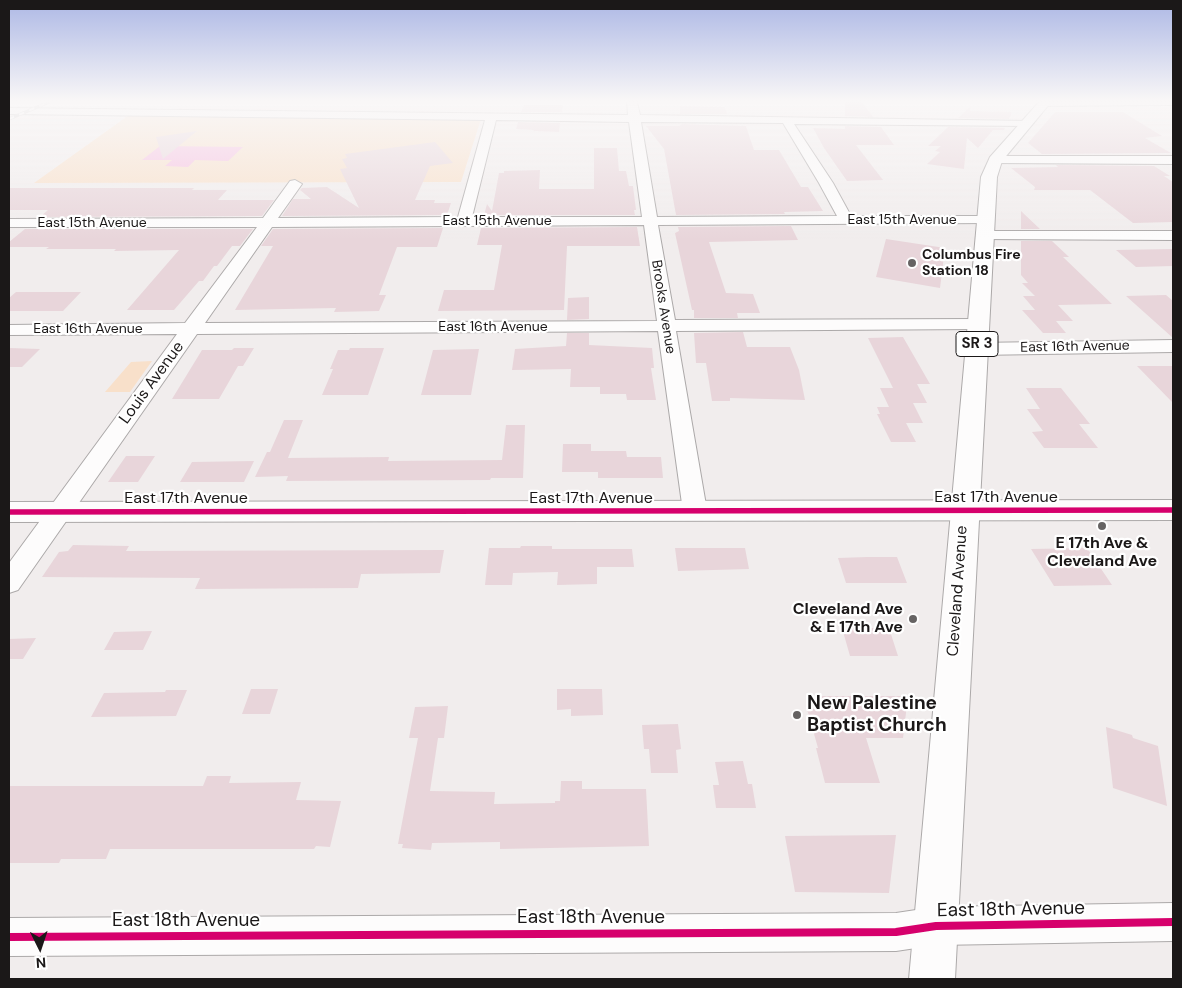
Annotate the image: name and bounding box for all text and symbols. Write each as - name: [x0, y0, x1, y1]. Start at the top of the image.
- street label: East 15th Avenue: [847, 212, 957, 228]
- street label: East 15th Avenue: [442, 213, 552, 229]
- street label: East 15th Avenue: [37, 215, 147, 231]
- place label: Columbus Fire Station 18: [922, 247, 1021, 280]
- marker: Columbus Fire Station 18: [906, 257, 918, 269]
- street label: Brooks Avenue: [647, 259, 679, 355]
- street label: East 16th Avenue: [438, 319, 548, 335]
- street label: East 16th Avenue: [33, 321, 143, 337]
- road number: SR 3: [956, 332, 998, 356]
- street label: Louis Avenue: [116, 338, 188, 428]
- street label: East 16th Avenue: [1020, 338, 1130, 356]
- street label: East 17th Avenue: [934, 488, 1058, 508]
- street label: East 17th Avenue: [124, 489, 248, 509]
- street label: East 17th Avenue: [529, 489, 653, 509]
- marker: E 17th Ave & Cleveland Ave: [1096, 520, 1108, 532]
- street label: Cleveland Avenue: [944, 525, 972, 657]
- place label: E 17th Ave & Cleveland Ave: [1047, 534, 1157, 572]
- place label: Cleveland Ave & E 17th Ave: [793, 600, 903, 638]
- marker: Cleveland Ave & E 17th Ave: [907, 613, 919, 625]
- place label: New Palestine Baptist Church: [807, 693, 947, 737]
- marker: New Palestine Baptist Church: [791, 709, 803, 721]
- street label: East 18th Avenue: [937, 897, 1085, 923]
- street label: East 18th Avenue: [517, 907, 665, 929]
- street label: East 18th Avenue: [112, 910, 260, 932]
- north arrow: [15, 923, 65, 973]
- text: N: [35, 954, 47, 972]

